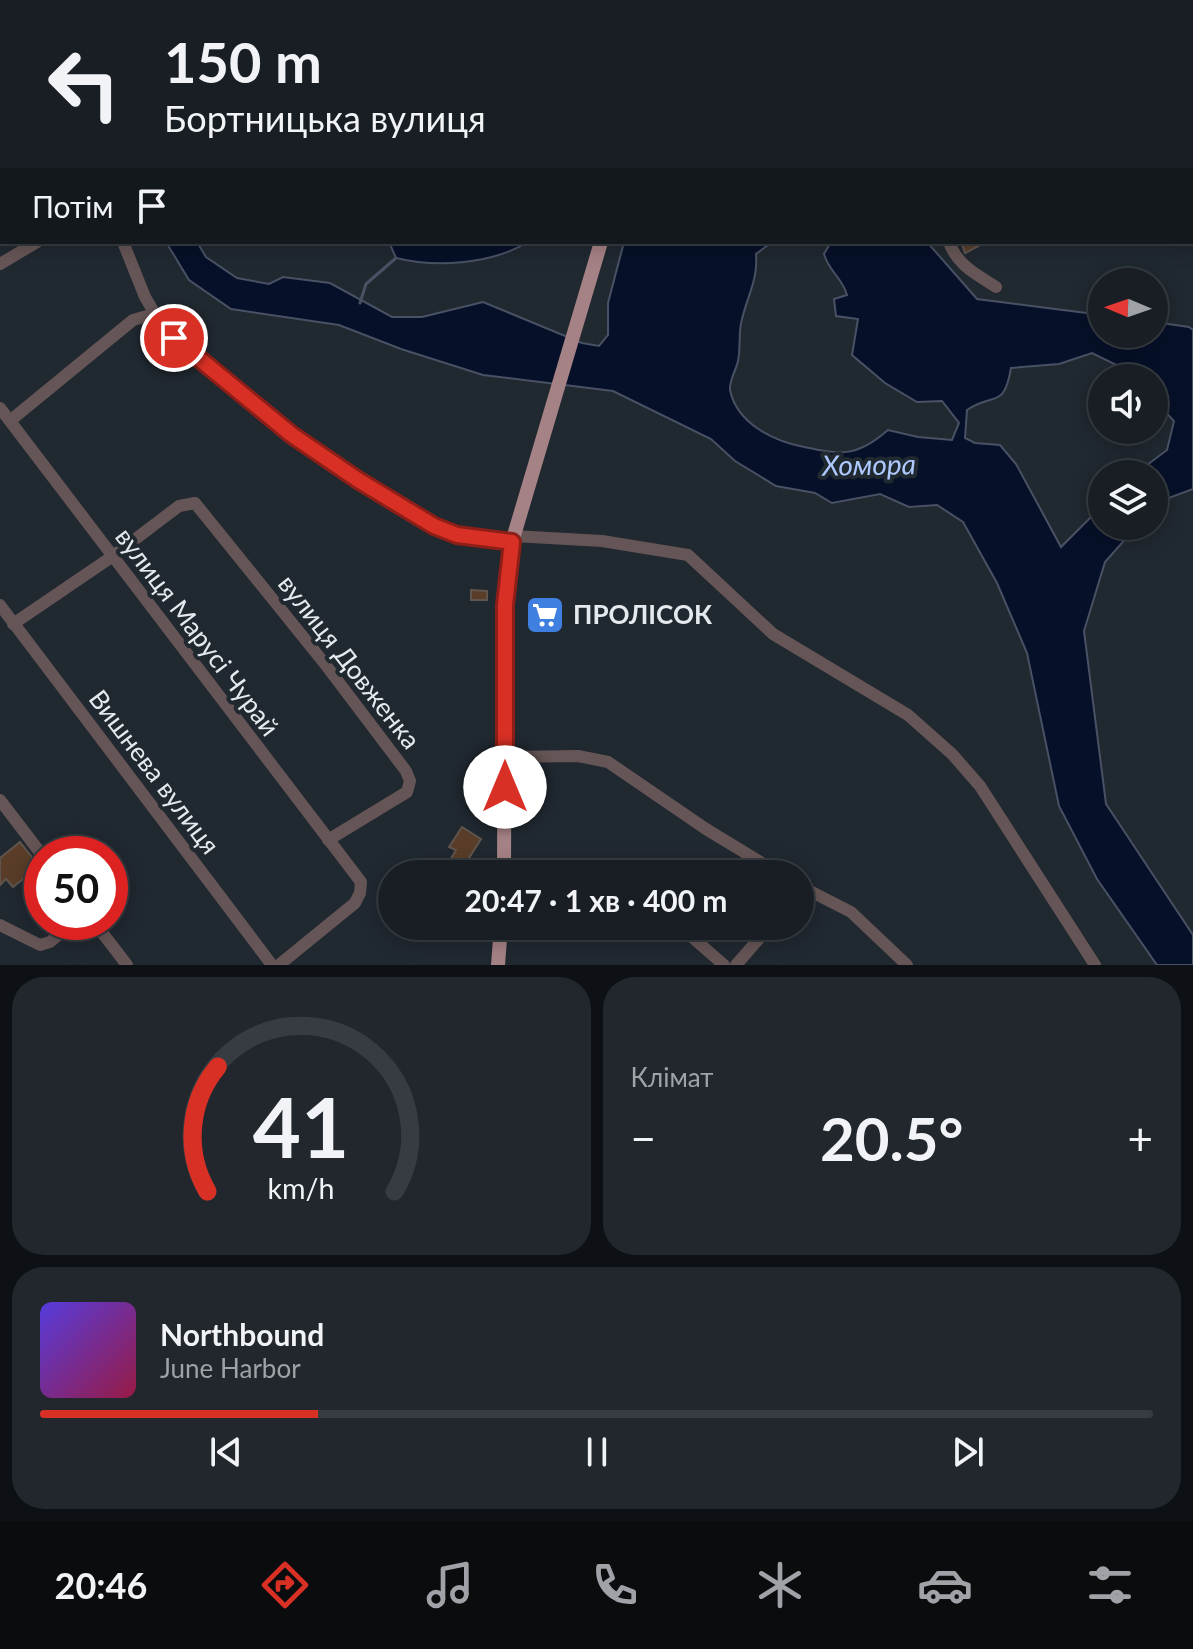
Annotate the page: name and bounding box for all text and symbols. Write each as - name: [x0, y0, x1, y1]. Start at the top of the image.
- text: 150 m: [164, 28, 322, 95]
- icon: left: [32, 32, 136, 136]
- text: Бортницька вулиця: [164, 96, 486, 140]
- icon: arrive: [130, 184, 174, 228]
- text: Потім: [32, 188, 114, 224]
- north arrow: [1088, 268, 1168, 348]
- map controls: [1088, 268, 1168, 540]
- pin: [140, 304, 208, 372]
- icon: arrive: [152, 316, 196, 360]
- button: sound: [1088, 364, 1168, 444]
- water label: Хомора: [821, 446, 916, 482]
- button: layers: [1088, 460, 1168, 540]
- street label: вулиця Марусі Чурай: [109, 521, 286, 742]
- street label: вулиця Довженка: [272, 568, 428, 755]
- supermarket icon: ПРОЛІСОК: [524, 594, 566, 636]
- place label: ПРОЛІСОК: [573, 598, 713, 630]
- street label: Вишнева вулиця: [83, 683, 227, 860]
- position arrow: [463, 745, 547, 829]
- speed limit sign: 50: [24, 836, 128, 940]
- text: 20:47 · 1 хв · 400 m: [465, 882, 728, 918]
- text: Клімат: [631, 1061, 713, 1093]
- text: 41: [253, 1076, 350, 1176]
- text: 20.5°: [820, 1102, 964, 1174]
- text: −: [631, 1112, 656, 1164]
- text: +: [1127, 1112, 1153, 1164]
- text: km/h: [268, 1171, 335, 1205]
- text: Northbound: [160, 1316, 324, 1352]
- text: June Harbor: [160, 1352, 301, 1384]
- icon: previous: [204, 1430, 248, 1474]
- icon: pause: [575, 1430, 619, 1474]
- icon: next: [946, 1430, 990, 1474]
- icon: directions: [257, 1557, 313, 1613]
- icon: music: [422, 1557, 478, 1613]
- icon: phone: [587, 1557, 643, 1613]
- icon: climate: [752, 1557, 808, 1613]
- icon: car: [917, 1557, 973, 1613]
- icon: filters: [1082, 1557, 1138, 1613]
- text: 20:46: [55, 1563, 147, 1607]

